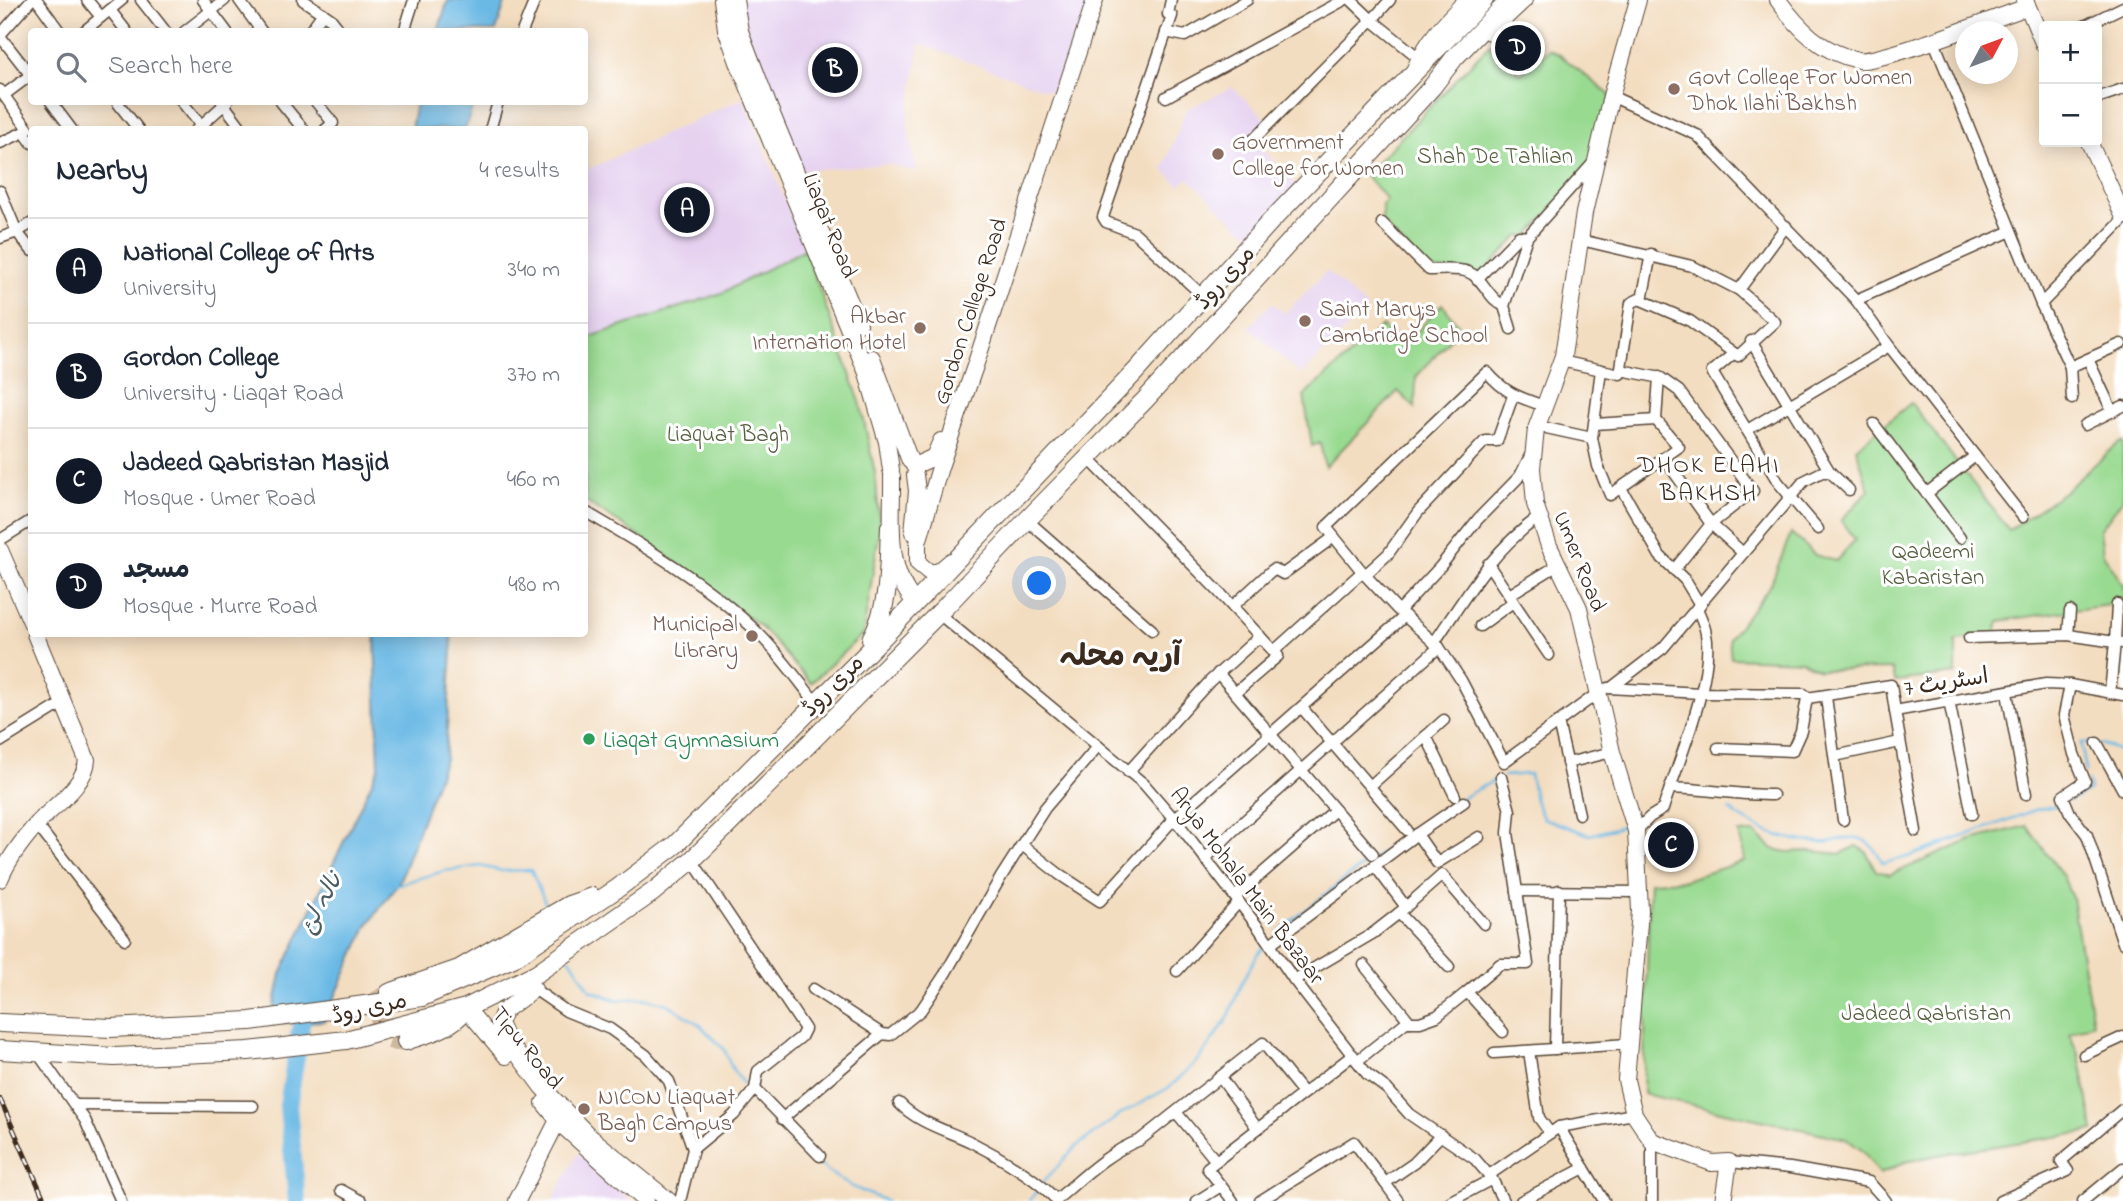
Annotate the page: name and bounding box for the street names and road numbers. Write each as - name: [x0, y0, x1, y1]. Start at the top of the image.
- street label: Liaqat Road: [793, 168, 865, 283]
- street label: Gordon College Road: [926, 214, 1018, 409]
- street label: مری روڈ: [1188, 239, 1264, 318]
- street label: Umer Road: [1544, 507, 1614, 617]
- street label: مری روڈ: [795, 648, 873, 726]
- street label: اسٹریٹ 7: [1902, 660, 1991, 706]
- street label: Arya Mohala Main Bazaar: [1159, 781, 1332, 994]
- street label: مری روڈ: [329, 985, 411, 1034]
- street label: Tipu Road: [482, 1000, 570, 1097]

